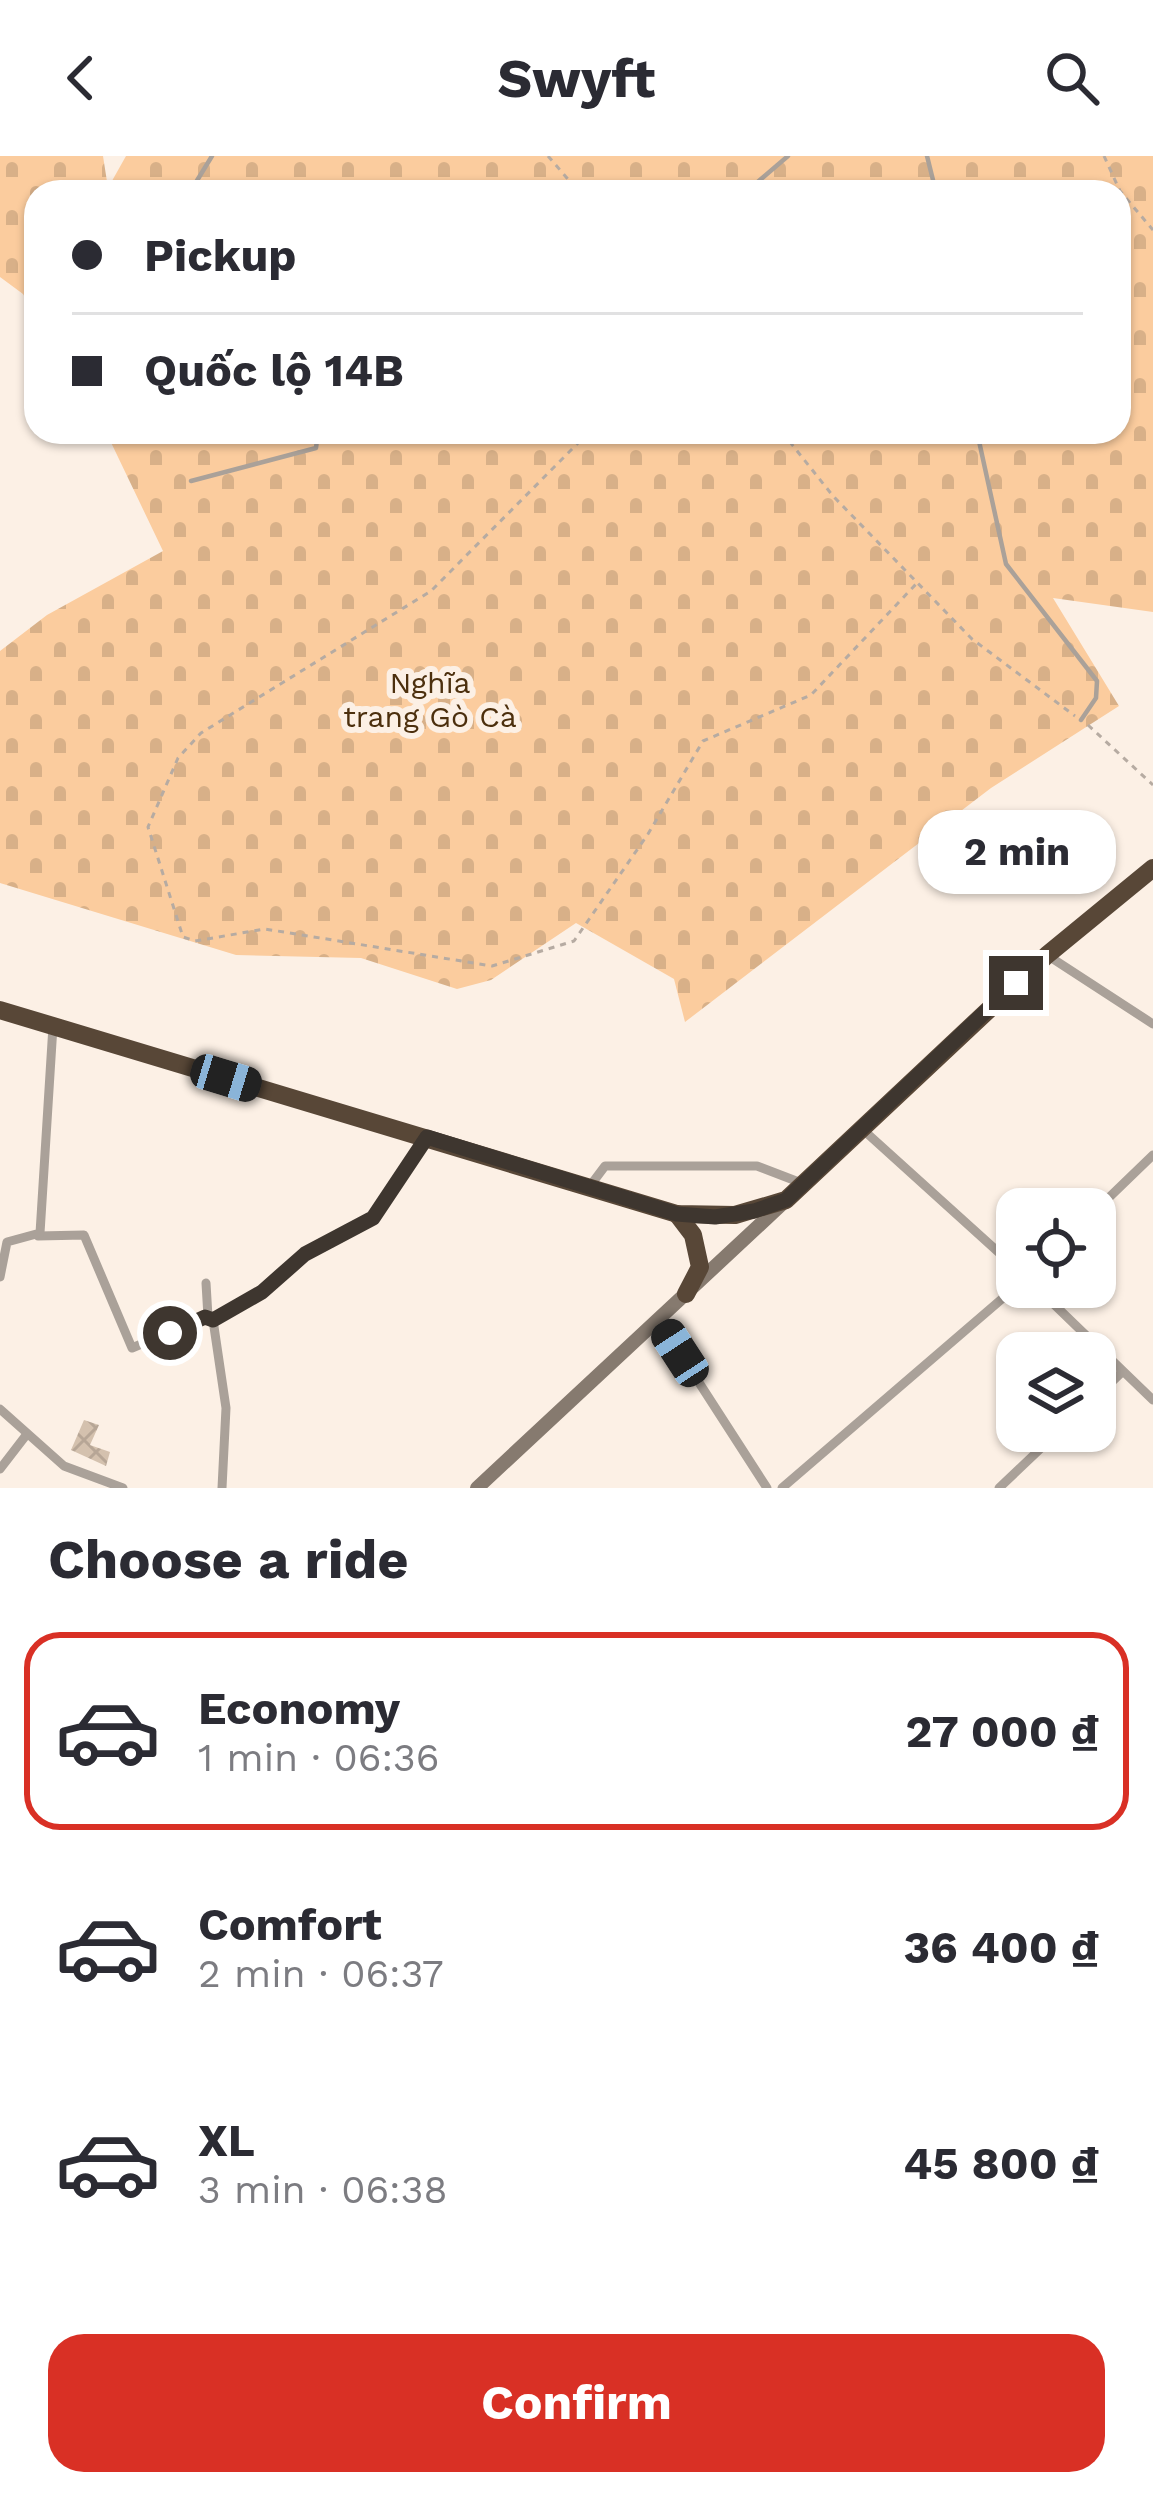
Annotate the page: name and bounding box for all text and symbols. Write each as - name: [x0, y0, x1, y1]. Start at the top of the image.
- icon: back: [48, 45, 114, 111]
- icon: search: [1039, 45, 1105, 111]
- text: Swyft: [498, 47, 655, 110]
- text: Pickup: [144, 229, 296, 282]
- text: Quốc lộ 14B: [144, 344, 404, 397]
- park label: Nghĩa trang Gò Cà: [343, 665, 517, 734]
- callout: 2 min: [917, 809, 1115, 893]
- text: 2 min: [964, 829, 1070, 874]
- route end: [989, 956, 1043, 1010]
- car: [186, 1050, 266, 1106]
- map controls: [996, 1188, 1116, 1452]
- button: locate: [996, 1188, 1116, 1308]
- route start: [143, 1306, 197, 1360]
- car: [645, 1313, 715, 1393]
- button: layers: [996, 1332, 1116, 1452]
- text: Choose a ride: [48, 1528, 409, 1591]
- icon: car: [54, 1677, 162, 1785]
- text: Economy: [198, 1682, 400, 1735]
- text: 27 000 ₫: [906, 1705, 1099, 1758]
- text: 1 min · 06:36: [198, 1735, 440, 1780]
- icon: car: [54, 1893, 162, 2001]
- text: Comfort: [198, 1898, 382, 1951]
- text: 36 400 ₫: [903, 1921, 1099, 1974]
- text: 2 min · 06:37: [198, 1951, 444, 1996]
- icon: car: [54, 2109, 162, 2217]
- text: XL: [198, 2114, 255, 2167]
- text: 45 800 ₫: [903, 2137, 1099, 2190]
- text: 3 min · 06:38: [198, 2167, 447, 2212]
- button: Confirm: [48, 2334, 1105, 2472]

